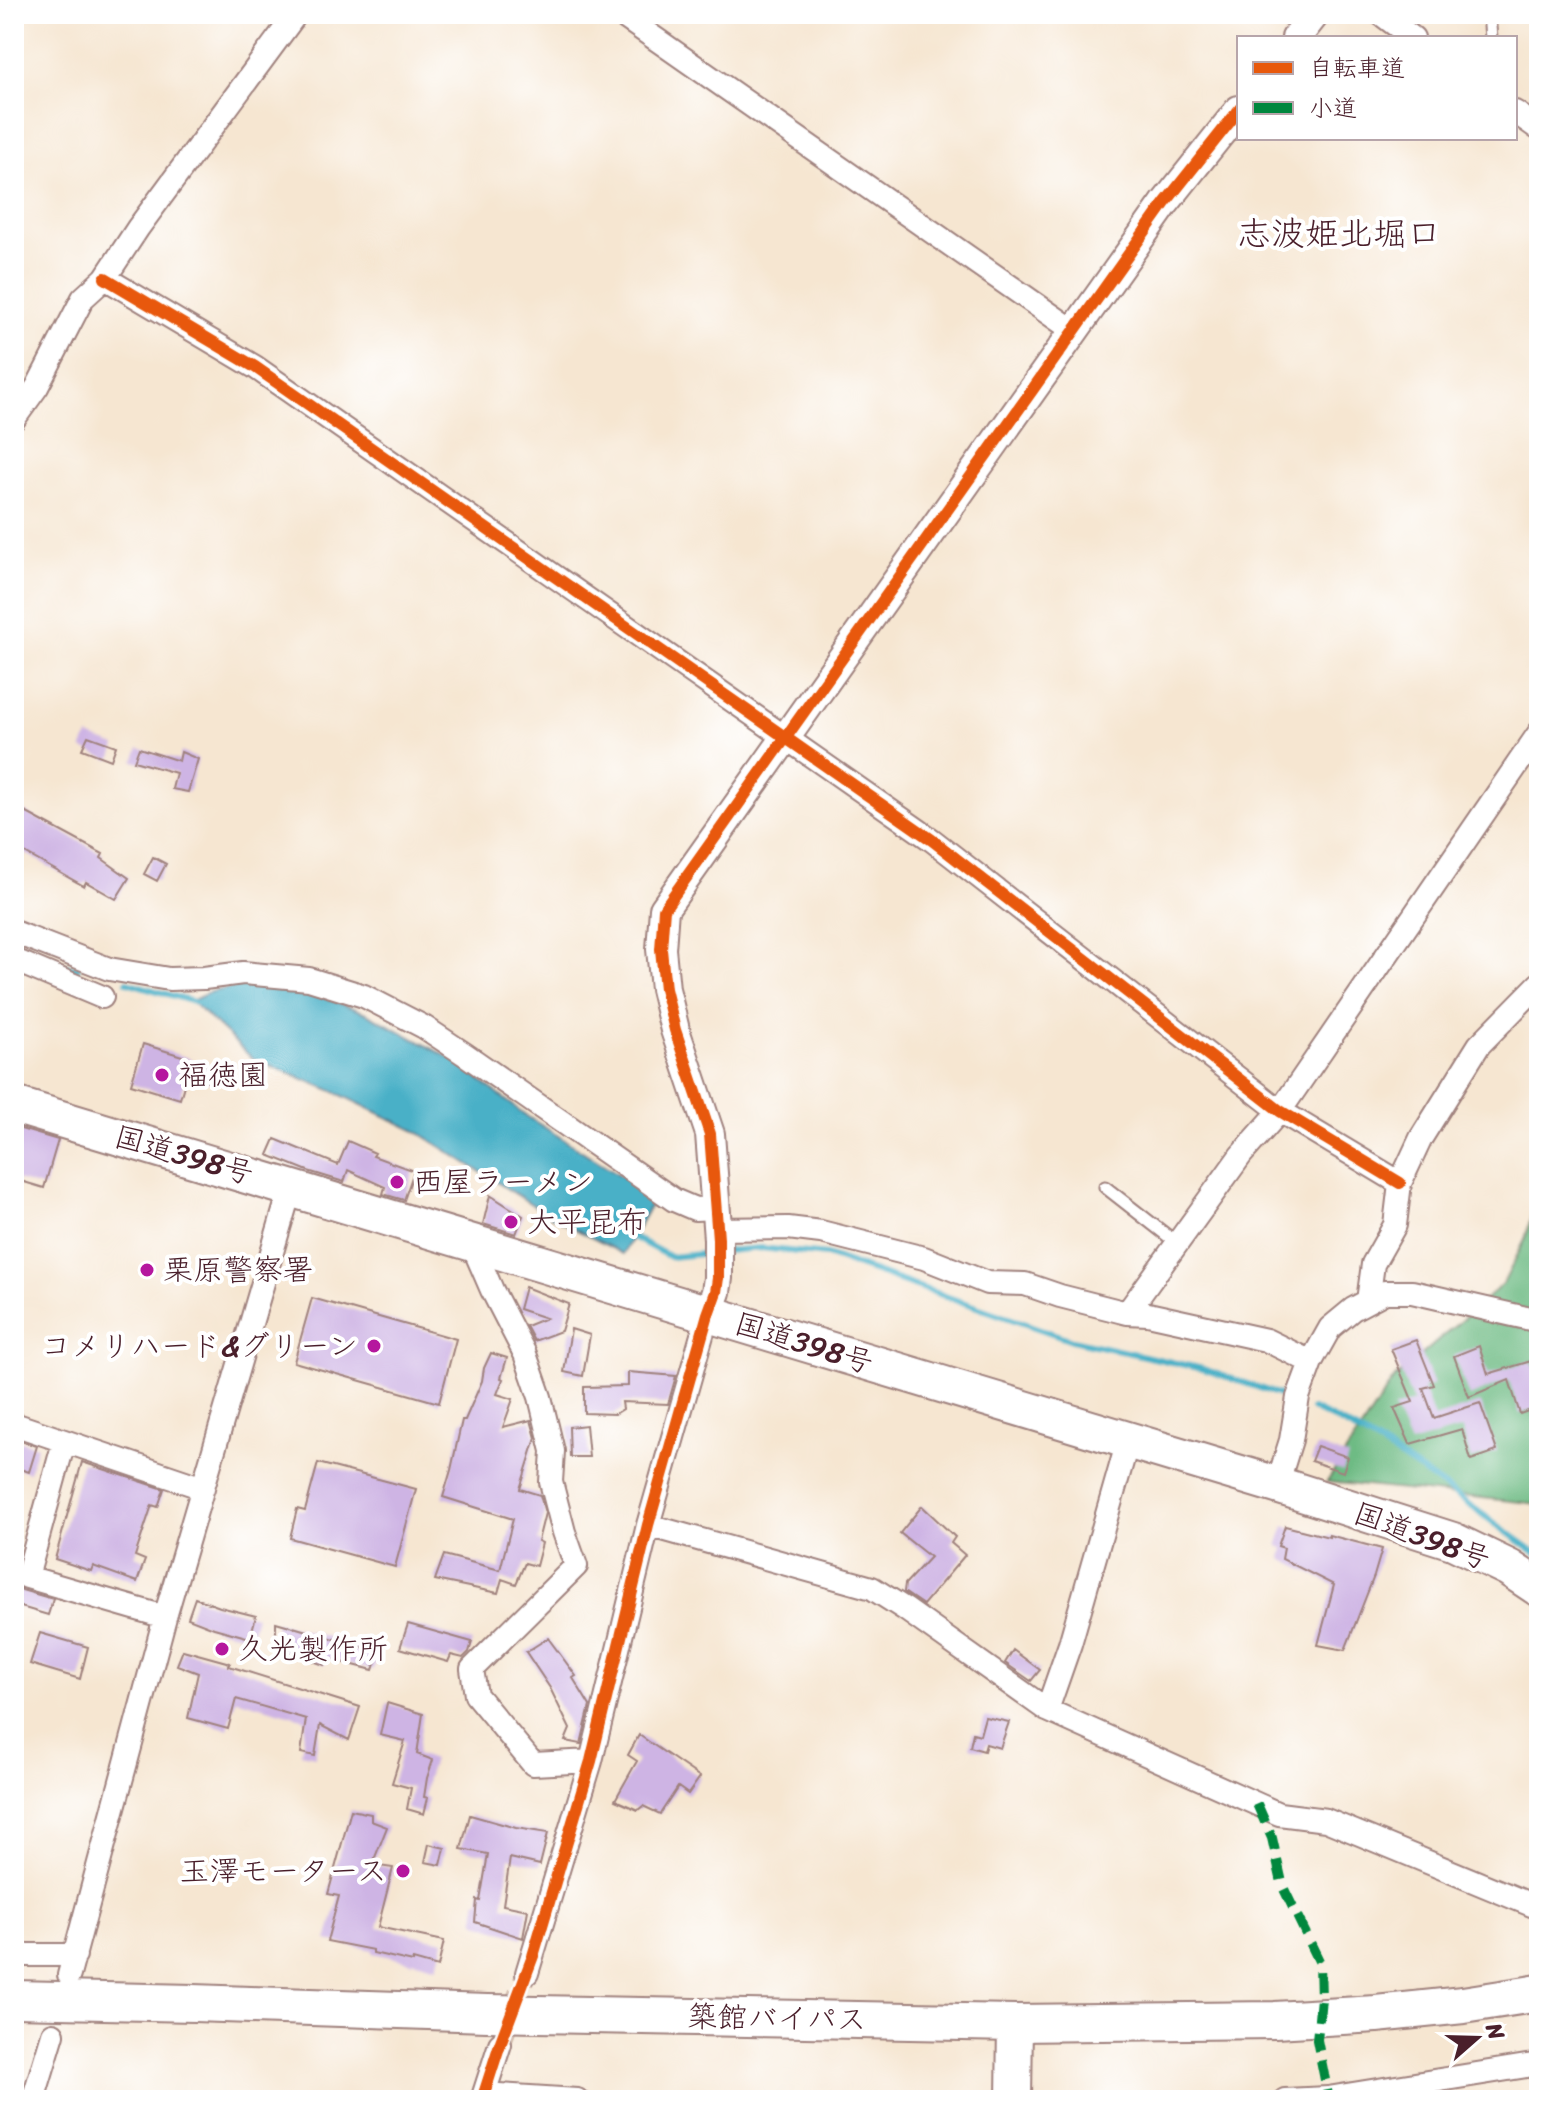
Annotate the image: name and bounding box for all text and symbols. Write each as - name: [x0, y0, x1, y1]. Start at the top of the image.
- legend: [1237, 36, 1517, 140]
- text: 自転車道: [1309, 47, 1405, 89]
- text: 小道: [1309, 87, 1357, 129]
- district label: 志波姫北堀口: [1237, 204, 1441, 264]
- place label: 福徳園: [178, 1048, 268, 1102]
- marker: 福徳園: [153, 1066, 171, 1084]
- street label: 国道398号: [108, 1109, 260, 1201]
- place label: 西屋ラーメン: [413, 1155, 593, 1209]
- marker: 西屋ラーメン: [388, 1173, 406, 1191]
- place label: 大平昆布: [527, 1195, 647, 1249]
- marker: 大平昆布: [502, 1213, 520, 1231]
- place label: 栗原警察署: [163, 1243, 313, 1297]
- marker: 栗原警察署: [138, 1261, 156, 1279]
- street label: 国道398号: [728, 1296, 880, 1390]
- place label: コメリハード&グリーン: [41, 1319, 358, 1373]
- marker: コメリハード&グリーン: [365, 1337, 383, 1355]
- street label: 国道398号: [1346, 1486, 1498, 1586]
- place label: 久光製作所: [238, 1622, 388, 1676]
- marker: 久光製作所: [213, 1640, 231, 1658]
- place label: 玉澤モータース: [179, 1844, 387, 1898]
- marker: 玉澤モータース: [394, 1862, 412, 1880]
- street label: 築館バイパス: [687, 1989, 867, 2047]
- north arrow: [1437, 1998, 1517, 2078]
- text: N: [1474, 2017, 1517, 2046]

